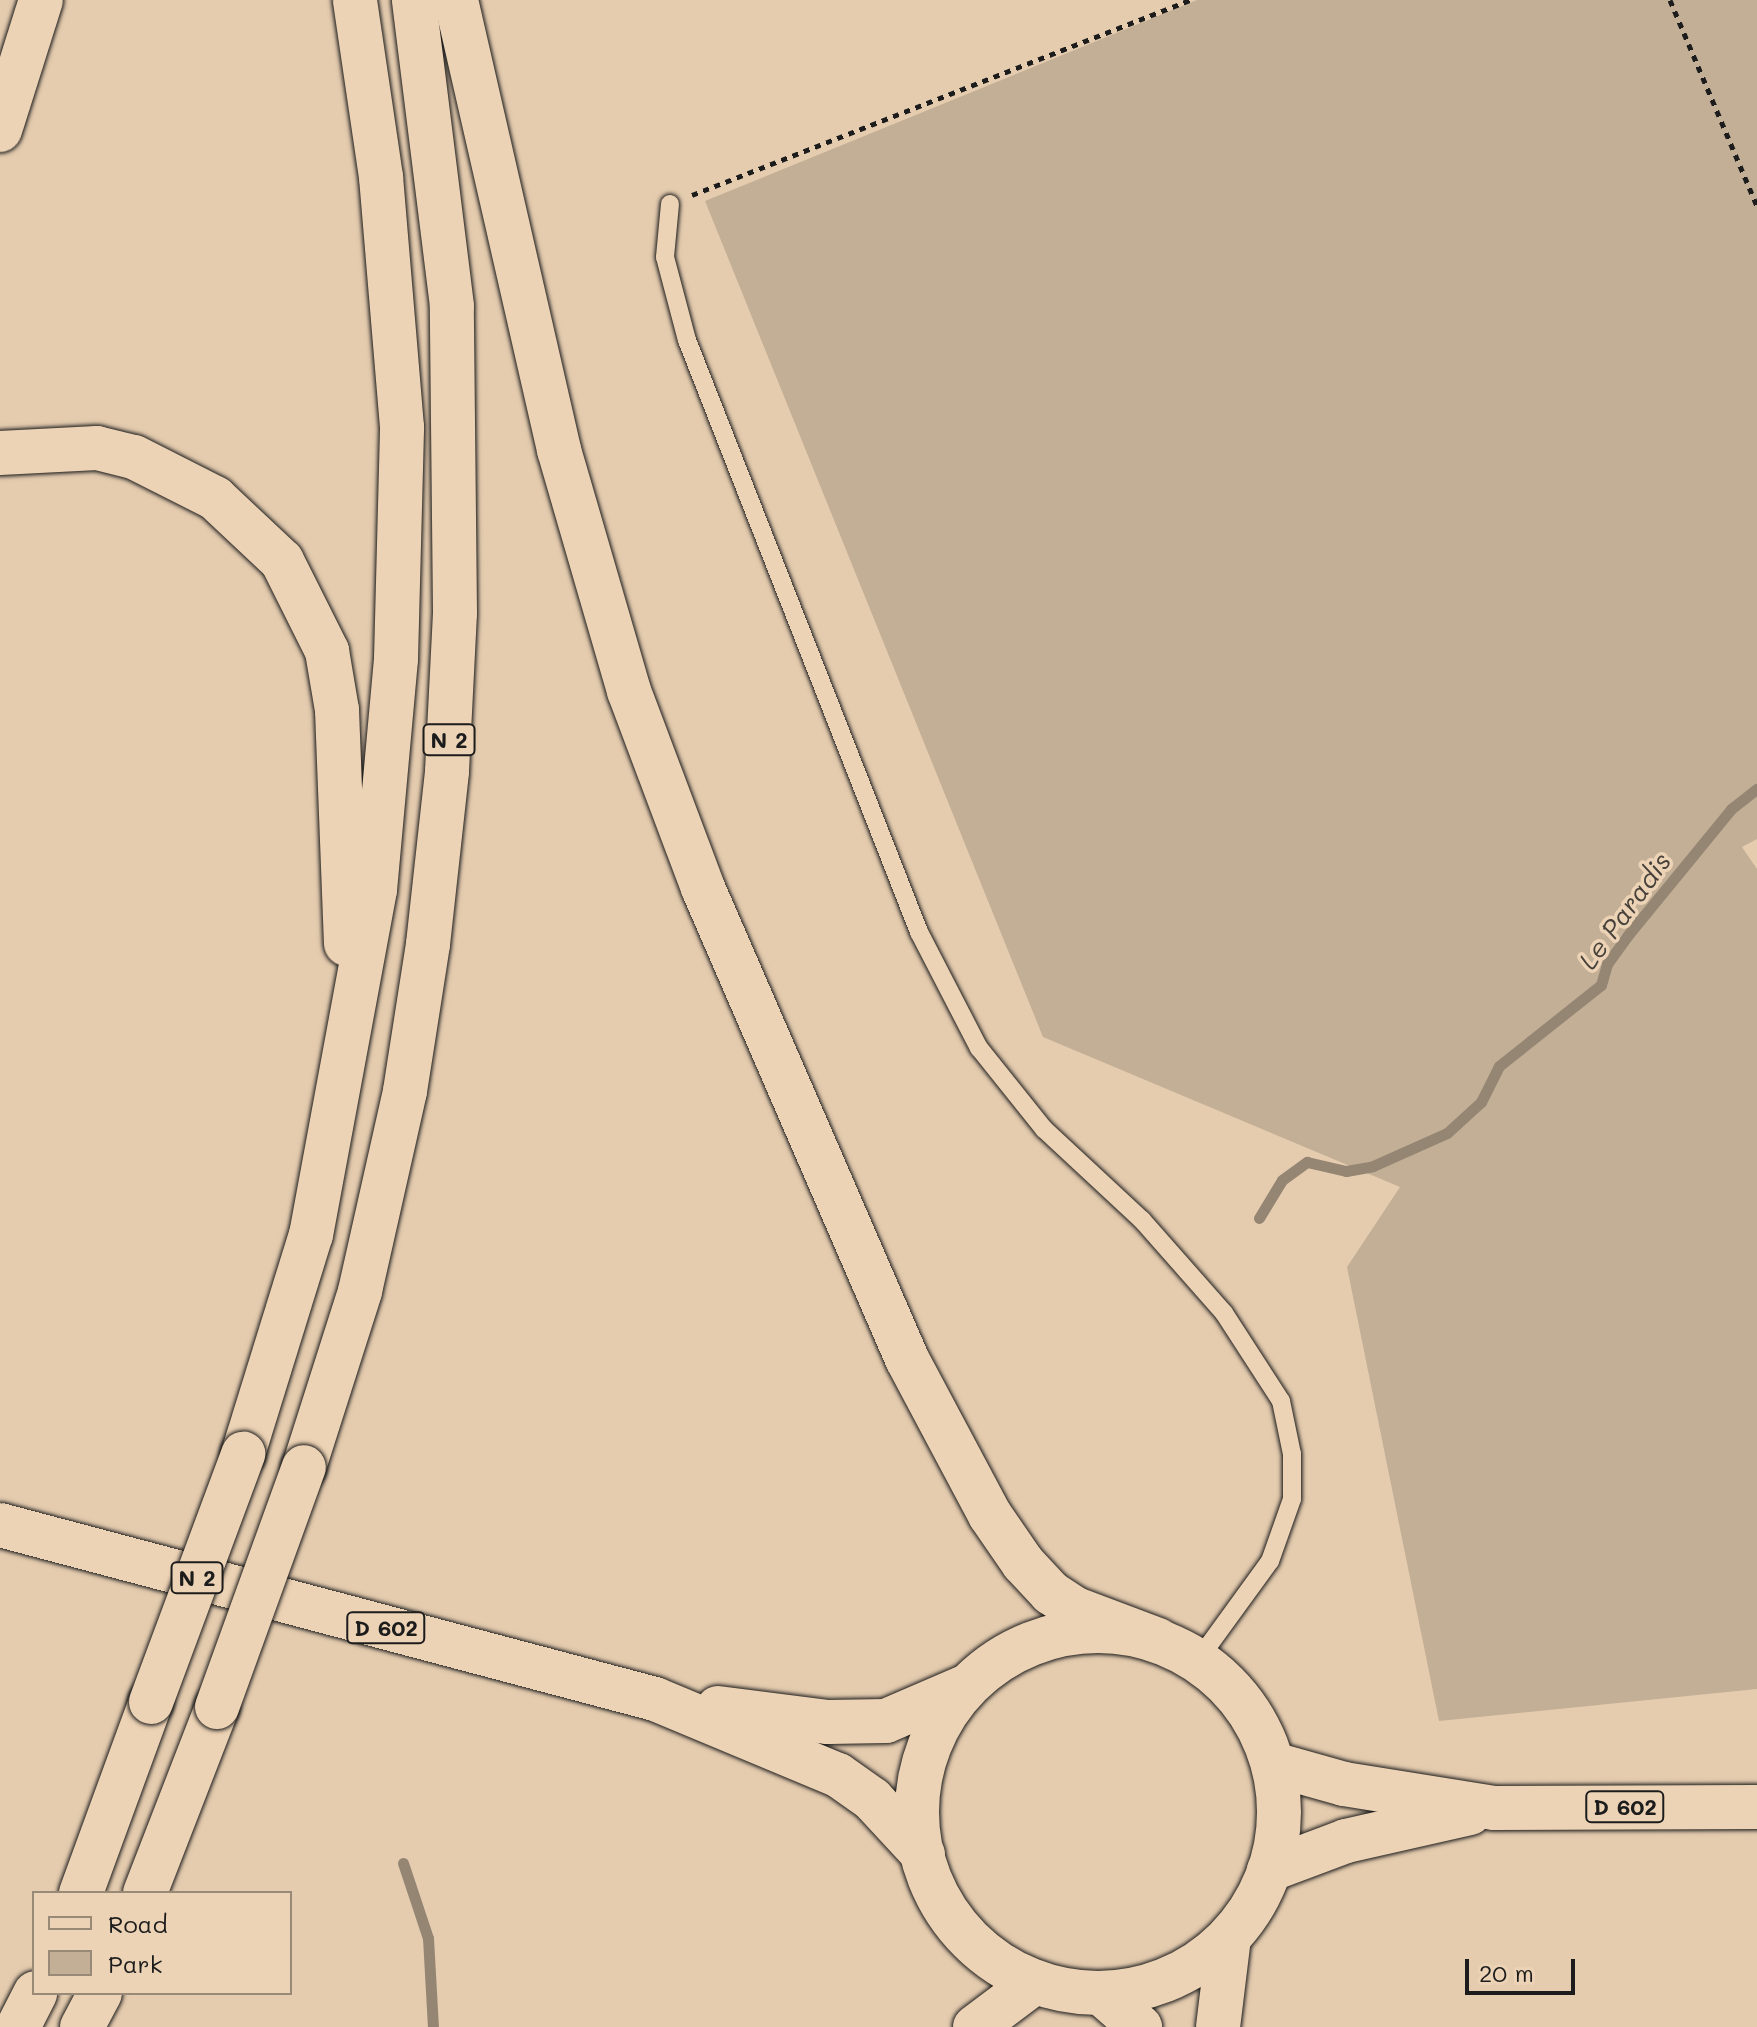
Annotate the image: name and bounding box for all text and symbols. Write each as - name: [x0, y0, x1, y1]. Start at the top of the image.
- road number: N 2: [421, 722, 477, 758]
- water label: Le Paradis: [1572, 847, 1678, 975]
- road number: N 2: [169, 1560, 225, 1596]
- road number: D 602: [346, 1610, 426, 1646]
- road number: D 602: [1585, 1789, 1665, 1825]
- legend: [32, 1891, 292, 1995]
- text: Road: [108, 1908, 168, 1939]
- scale bar: [1469, 1943, 1579, 1993]
- text: Park: [108, 1948, 162, 1979]
- text: 20 m: [1479, 1957, 1534, 1988]

